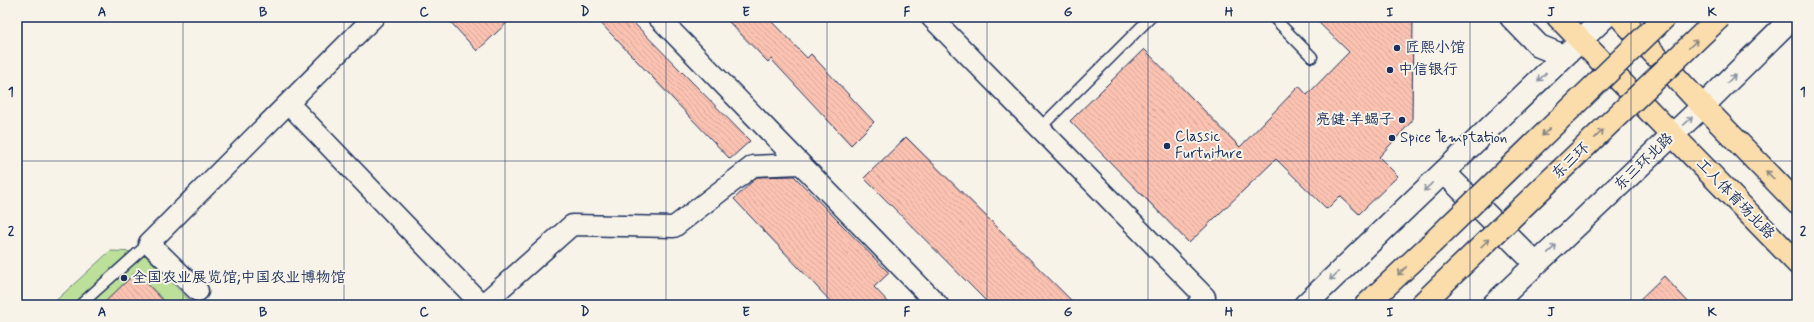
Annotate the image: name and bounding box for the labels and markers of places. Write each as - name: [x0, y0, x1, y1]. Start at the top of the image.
- place label: 匠熙小馆: [1405, 38, 1465, 58]
- marker: 匠熙小馆: [1392, 43, 1402, 53]
- place label: 中信银行: [1398, 60, 1458, 80]
- marker: 中信银行: [1385, 65, 1395, 75]
- place label: 亮健·羊蝎子: [1316, 110, 1394, 130]
- marker: 亮健·羊蝎子: [1397, 115, 1407, 125]
- place label: Classic Furtniture: [1175, 127, 1243, 164]
- place label: Spice Temptation: [1400, 128, 1507, 148]
- marker: Spice Temptation: [1387, 133, 1397, 143]
- marker: Classic Furtniture: [1162, 141, 1172, 151]
- place label: 全国农业展览馆;中国农业博物馆: [132, 268, 345, 288]
- marker: 全国农业展览馆;中国农业博物馆: [119, 273, 129, 283]

